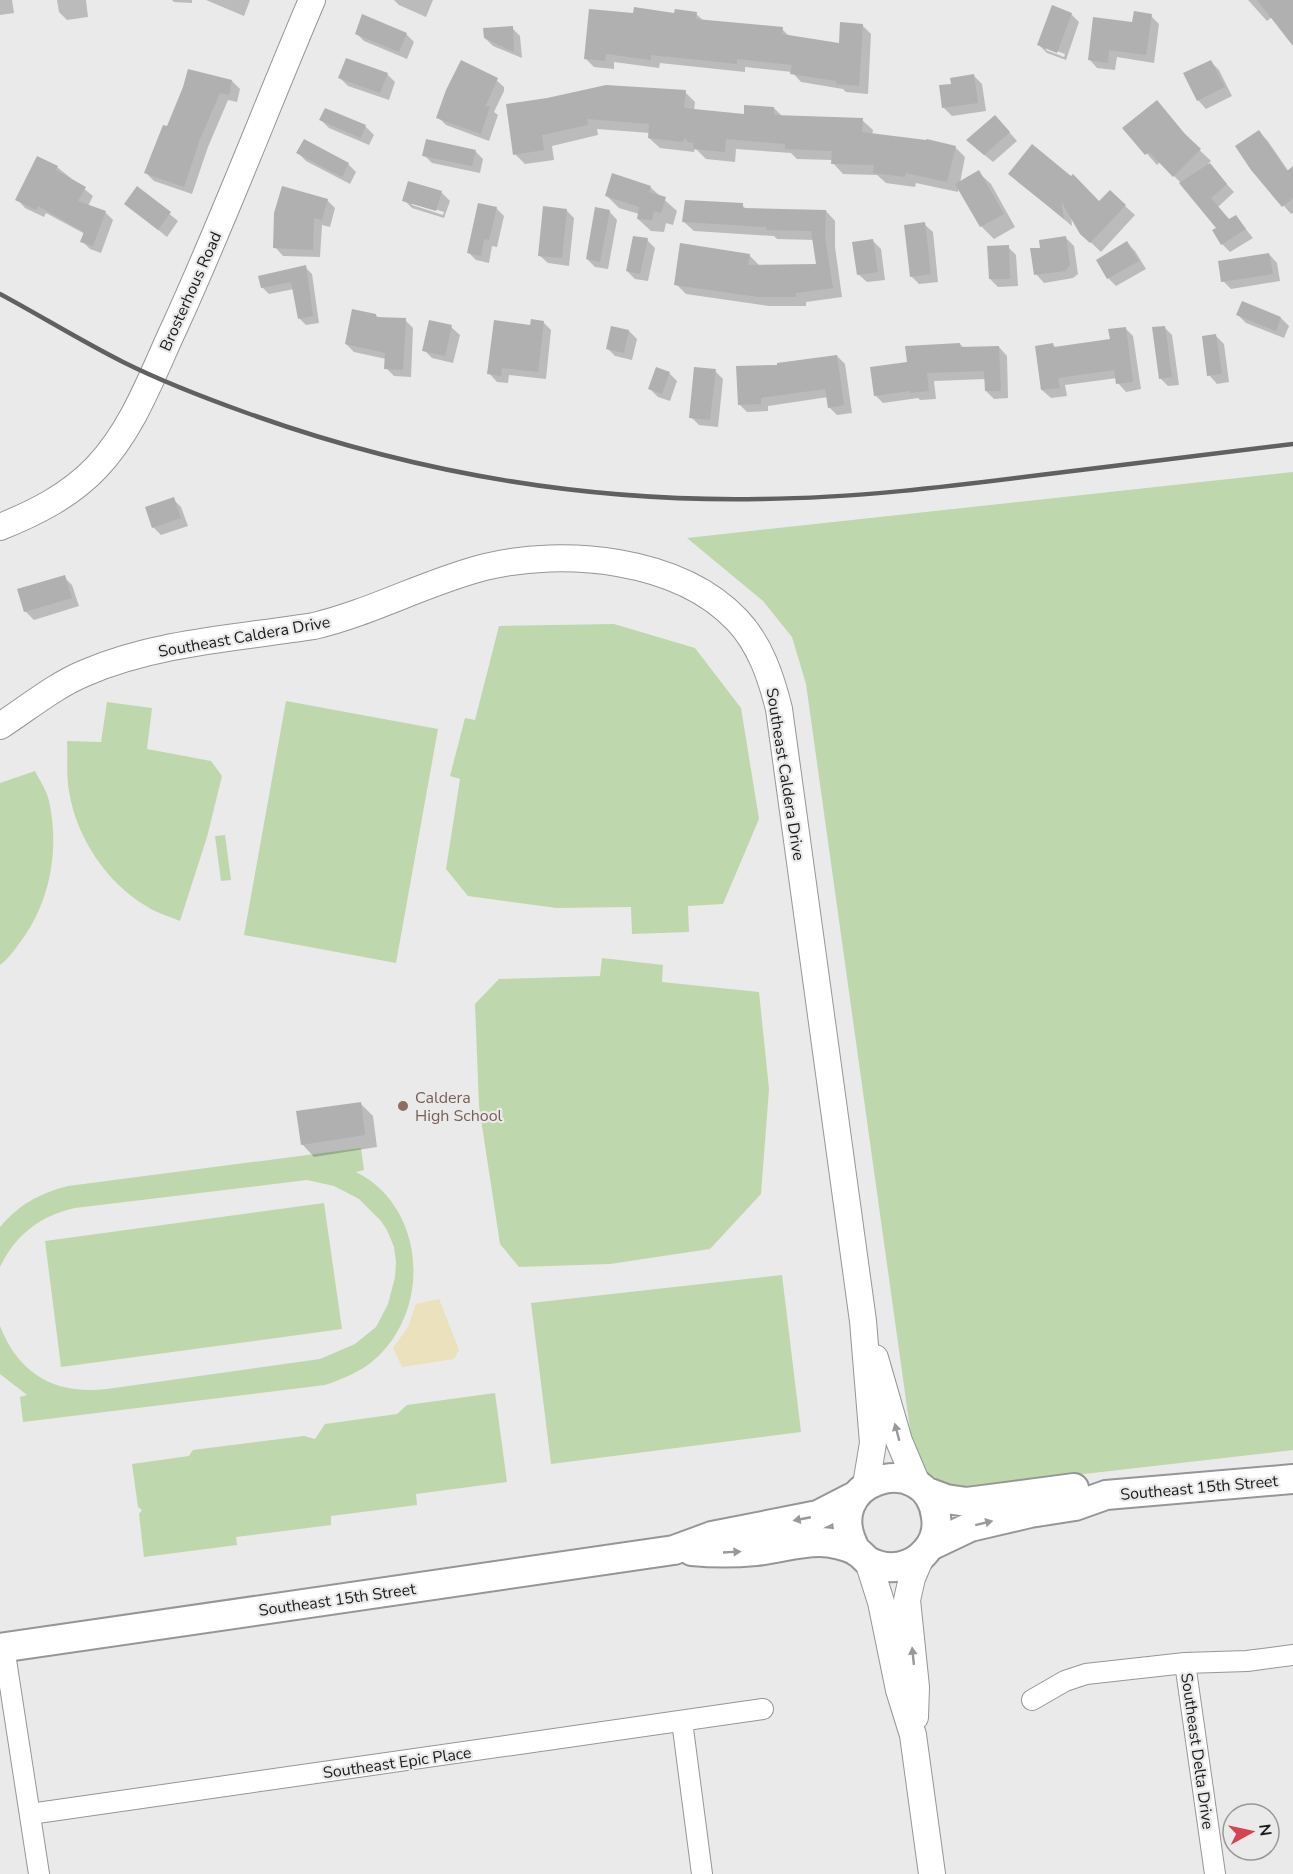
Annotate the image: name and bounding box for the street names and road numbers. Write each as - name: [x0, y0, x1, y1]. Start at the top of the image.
- street label: Brosterhous Road: [155, 228, 227, 355]
- street label: Southeast Caldera Drive: [156, 611, 332, 663]
- street label: Southeast Caldera Drive: [761, 686, 810, 862]
- street label: Southeast 15th Street: [1119, 1470, 1279, 1506]
- street label: Southeast 15th Street: [257, 1578, 417, 1622]
- street label: Southeast Delta Drive: [1175, 1671, 1219, 1831]
- street label: Southeast Epic Place: [321, 1742, 473, 1784]

